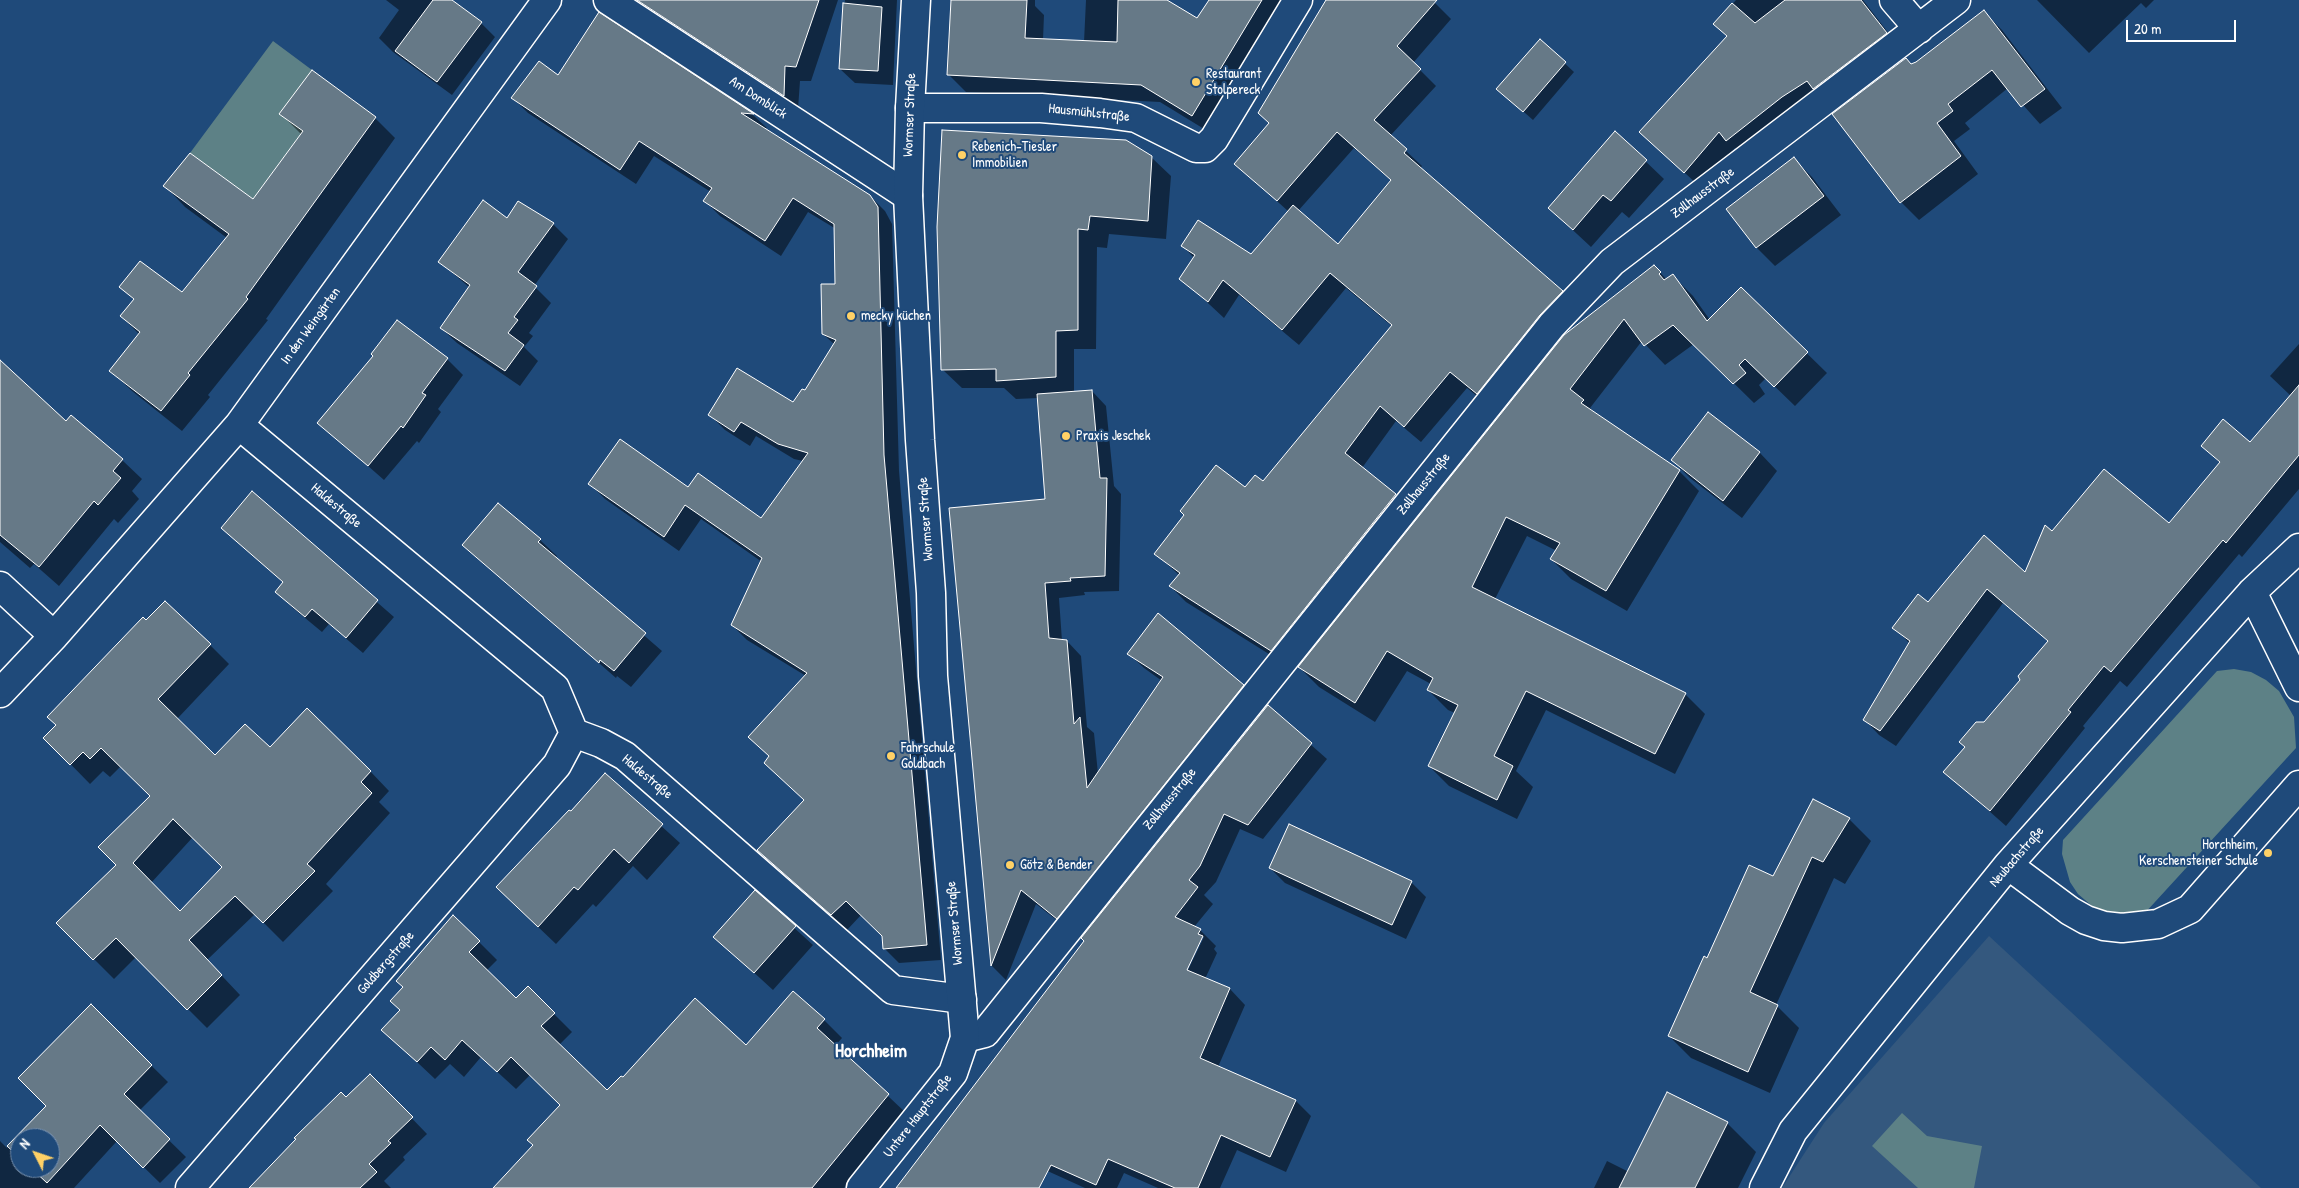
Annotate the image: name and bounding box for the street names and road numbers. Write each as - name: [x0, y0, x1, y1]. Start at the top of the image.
- street label: Am Domblick: [726, 73, 790, 123]
- street label: Wormser Straße: [900, 73, 920, 157]
- street label: Hausmühlstraße: [1047, 100, 1131, 126]
- street label: Zollhausstraße: [1668, 164, 1738, 222]
- street label: In den Weingärten: [277, 284, 345, 368]
- street label: Zollhausstraße: [1394, 449, 1454, 519]
- street label: Wormser Straße: [915, 477, 937, 561]
- street label: Haldestraße: [307, 480, 365, 532]
- street label: Haldestraße: [618, 751, 676, 803]
- street label: Zollhausstraße: [1140, 764, 1200, 834]
- street label: Neubachstraße: [1986, 823, 2048, 891]
- street label: Wormser Straße: [943, 881, 967, 965]
- street label: Goldbergstraße: [354, 928, 418, 998]
- street label: Untere Hauptstraße: [880, 1071, 956, 1161]

